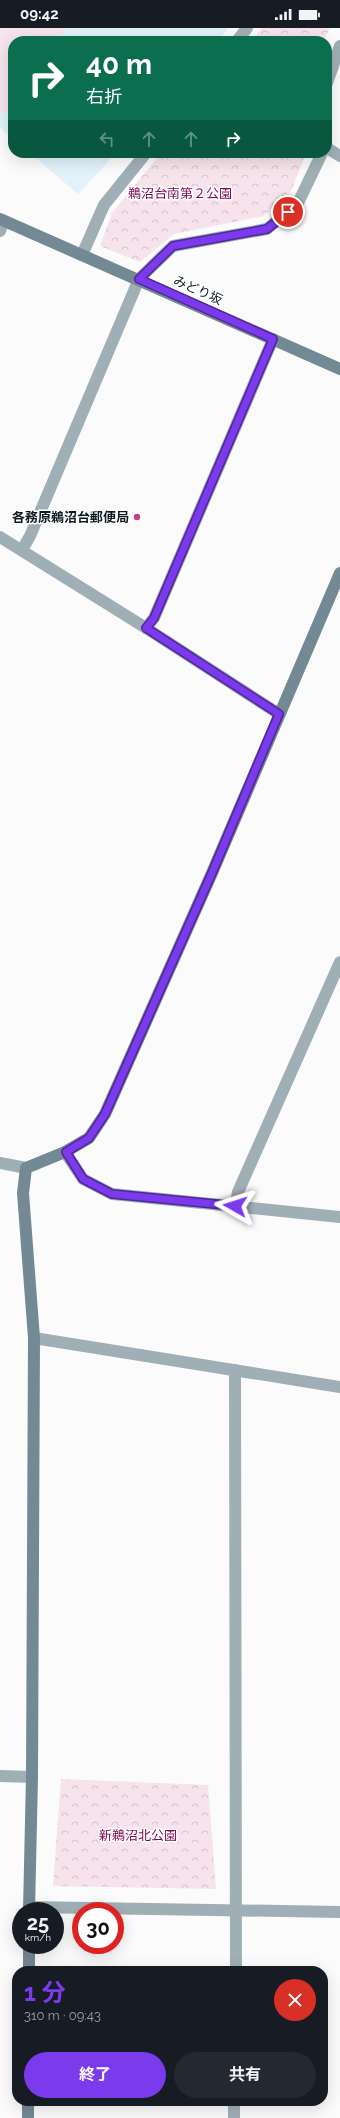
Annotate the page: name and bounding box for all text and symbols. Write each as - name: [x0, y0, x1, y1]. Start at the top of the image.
- text: 09:42: [20, 5, 59, 23]
- text: 40 m: [86, 48, 152, 81]
- icon: right: [20, 52, 72, 104]
- text: 右折: [86, 86, 122, 107]
- icon: left: [96, 128, 118, 150]
- icon: ahead: [138, 128, 160, 150]
- icon: ahead: [180, 128, 202, 150]
- icon: right: [222, 128, 244, 150]
- park label: 鵜沼台南第２公園: [128, 186, 232, 201]
- pin: [271, 195, 305, 229]
- icon: arrive: [277, 201, 299, 223]
- street label: みどり坂: [171, 273, 225, 307]
- place label: 各務原鵜沼台郵便局: [12, 510, 129, 525]
- marker: 各務原鵜沼台郵便局: [132, 512, 142, 522]
- position arrow: [214, 1185, 256, 1227]
- park label: 新鵜沼北公園: [99, 1828, 177, 1843]
- speed limit sign: 30: [72, 1902, 124, 1954]
- text: 25: [27, 1911, 49, 1935]
- text: km/h: [25, 1932, 51, 1943]
- text: 1 分: [24, 1978, 66, 2007]
- button: close: [274, 1979, 316, 2021]
- text: 310 m · 09:43: [24, 2008, 101, 2023]
- button: 終了: [24, 2052, 166, 2098]
- button: 共有: [174, 2052, 316, 2098]

